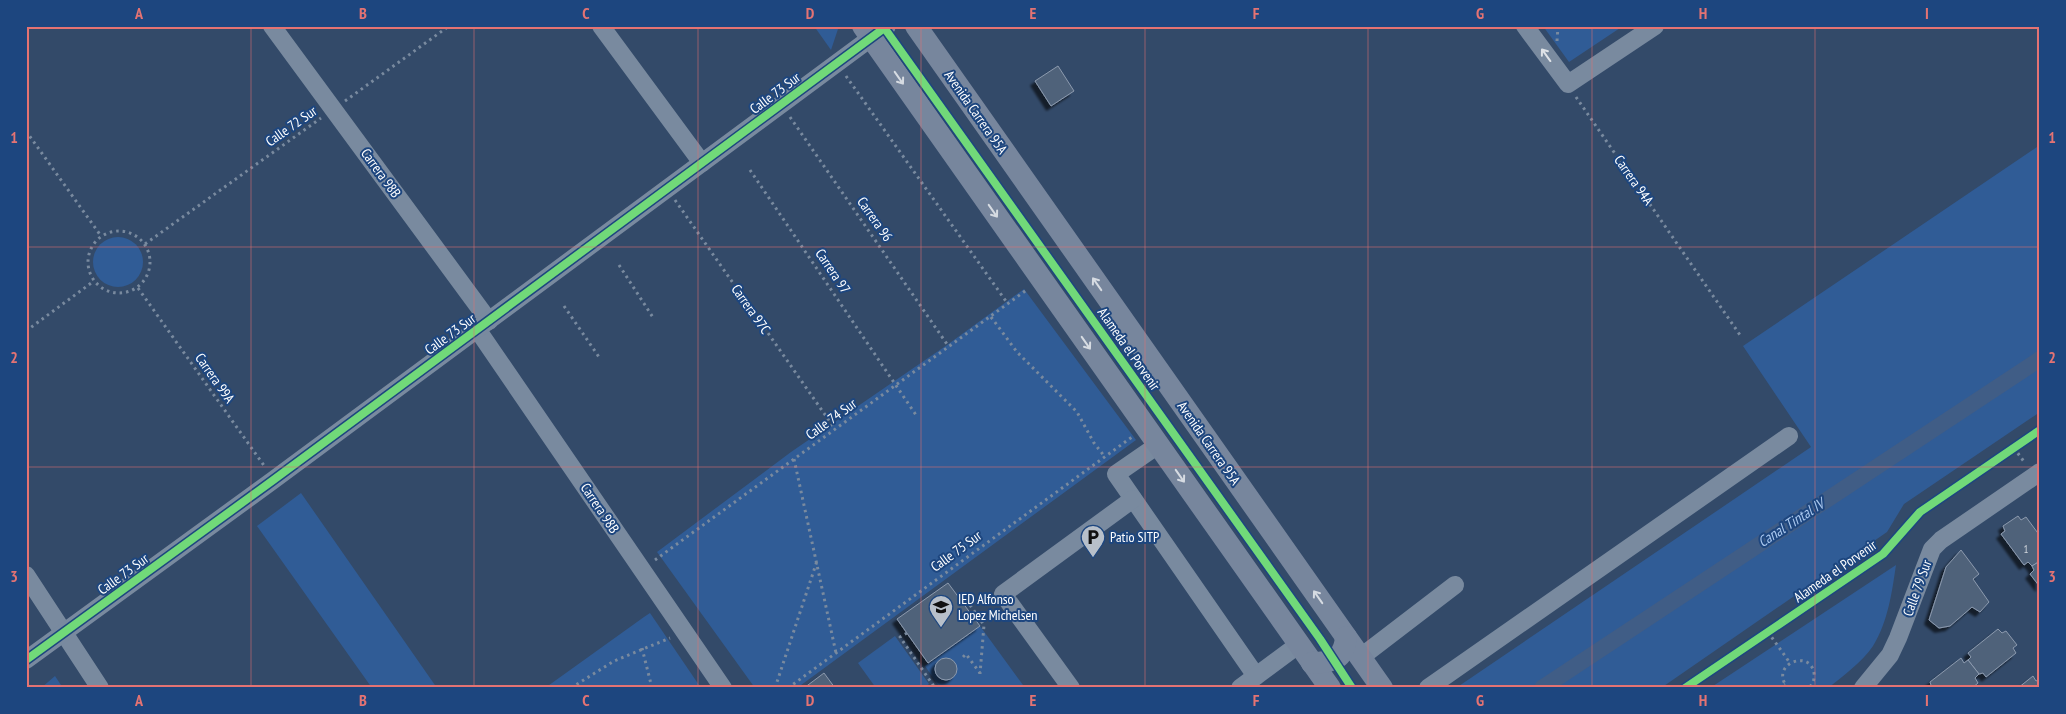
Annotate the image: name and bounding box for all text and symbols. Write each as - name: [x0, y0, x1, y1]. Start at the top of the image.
- text: A: [134, 3, 144, 23]
- text: B: [359, 3, 367, 23]
- text: C: [582, 3, 590, 23]
- text: D: [806, 3, 815, 23]
- text: E: [1030, 3, 1037, 23]
- text: F: [1253, 3, 1260, 23]
- text: G: [1476, 3, 1484, 23]
- text: H: [1699, 3, 1707, 23]
- text: I: [1925, 3, 1929, 23]
- one-way arrow: [1541, 48, 1551, 62]
- street label: Avenida Carrera 95A: [940, 67, 1012, 158]
- street label: Calle 73 Sur: [746, 68, 804, 118]
- one-way arrow: [894, 70, 904, 84]
- street label: Calle 72 Sur: [262, 102, 320, 150]
- text: 1: [10, 127, 18, 147]
- text: 1: [2048, 127, 2056, 147]
- street label: Carrera 98B: [357, 145, 405, 201]
- street label: Carrera 94A: [1610, 152, 1658, 209]
- street label: Carrera 96: [853, 193, 897, 245]
- one-way arrow: [988, 203, 998, 217]
- street label: Carrera 97: [811, 245, 855, 297]
- one-way arrow: [1092, 277, 1102, 291]
- street label: Carrera 97C: [727, 281, 775, 338]
- street label: Alameda el Porvenir: [1094, 304, 1164, 394]
- street label: Calle 73 Sur: [421, 309, 479, 358]
- one-way arrow: [1081, 336, 1091, 350]
- text: 2: [10, 347, 18, 367]
- text: 2: [2048, 347, 2056, 367]
- street label: Carrera 99A: [191, 350, 239, 407]
- street label: Calle 74 Sur: [802, 394, 860, 443]
- street label: Avenida Carrera 95A: [1173, 398, 1245, 489]
- one-way arrow: [1175, 469, 1185, 483]
- street label: Carrera 98B: [577, 479, 623, 537]
- water label: Canal Tintal IV: [1754, 492, 1830, 551]
- parking icon: Patio SITP: [1080, 524, 1106, 558]
- street label: Calle 75 Sur: [927, 526, 985, 575]
- place label: Patio SITP: [1110, 528, 1159, 546]
- street label: Alameda el Porvenir: [1790, 536, 1880, 606]
- house number: 1: [2024, 542, 2029, 556]
- street label: Calle 73 Sur: [94, 549, 152, 598]
- street label: Calle 79 Sur: [1899, 557, 1936, 619]
- text: 3: [10, 566, 18, 586]
- text: 3: [2048, 566, 2056, 586]
- place label: IED Alfonso Lopez Michelsen: [958, 590, 1037, 624]
- one-way arrow: [1313, 590, 1323, 604]
- school or university icon: IED Alfonso Lopez Michelsen: [928, 594, 954, 628]
- text: A: [134, 690, 144, 710]
- text: B: [359, 690, 367, 710]
- text: C: [582, 690, 590, 710]
- text: D: [806, 690, 815, 710]
- text: E: [1030, 690, 1037, 710]
- text: F: [1253, 690, 1260, 710]
- text: G: [1476, 690, 1484, 710]
- text: H: [1699, 690, 1707, 710]
- text: I: [1925, 690, 1929, 710]

